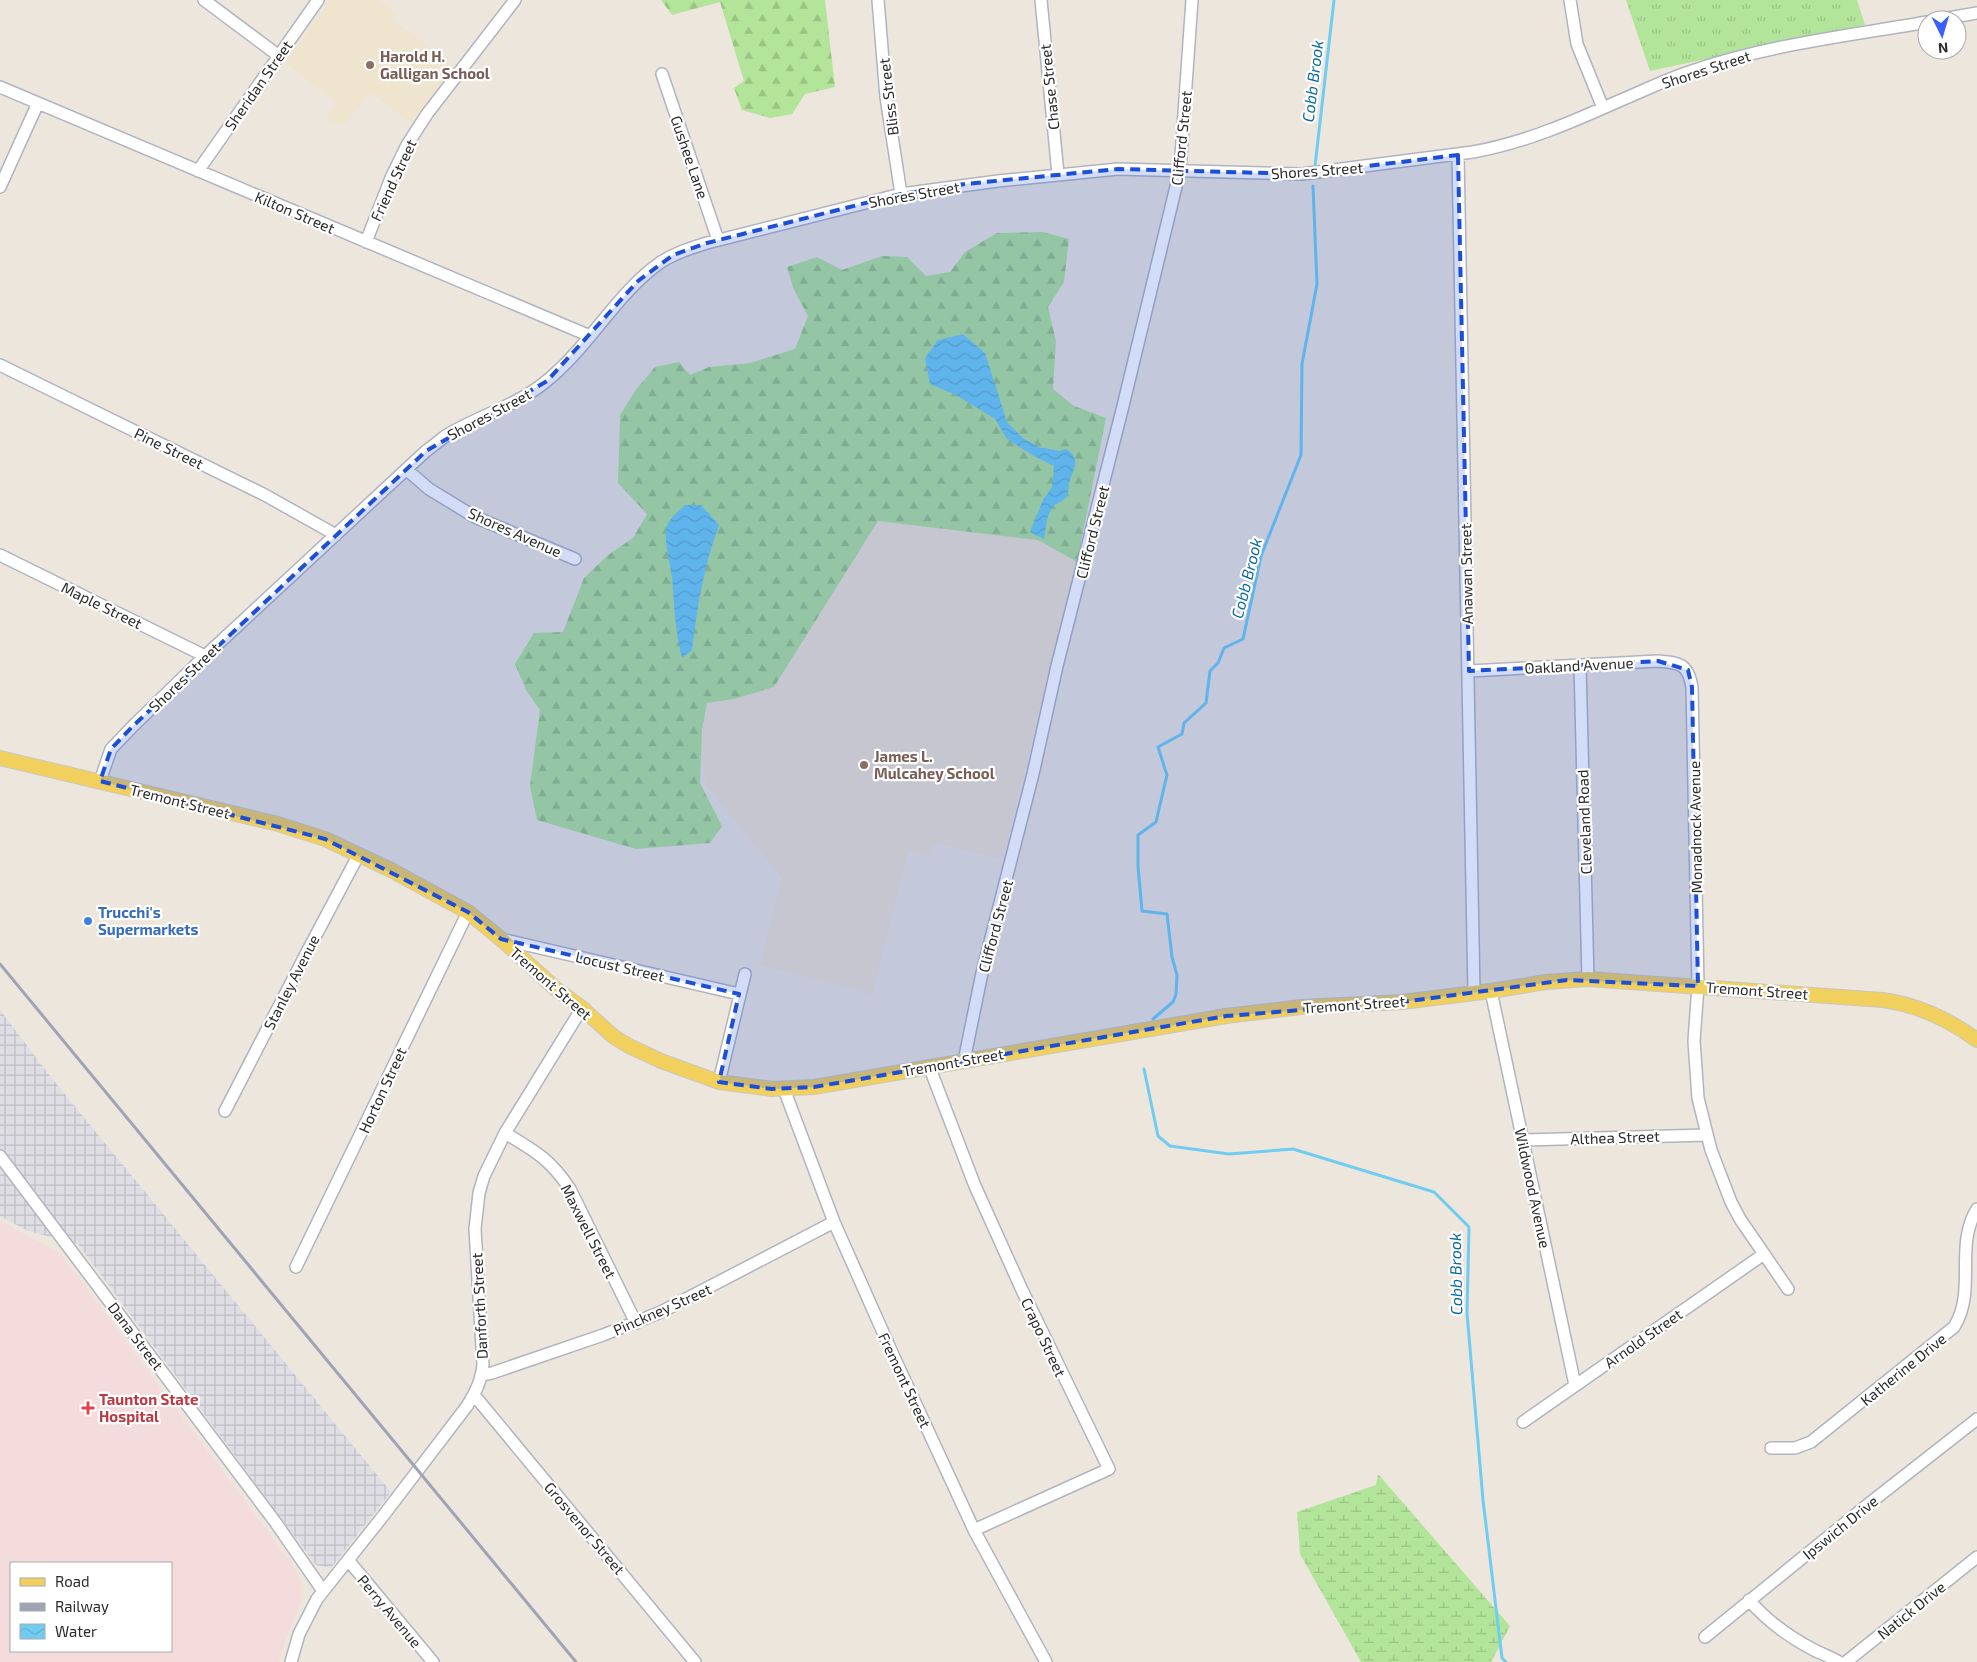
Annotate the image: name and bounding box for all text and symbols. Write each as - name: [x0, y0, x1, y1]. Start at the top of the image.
- north arrow: [1917, 10, 1967, 60]
- street label: Sheridan Street: [220, 36, 296, 133]
- water label: Cobb Brook: [1298, 39, 1326, 123]
- text: N: [1937, 40, 1949, 57]
- street label: Chase Street: [1036, 43, 1062, 131]
- street label: Shores Street: [1659, 46, 1753, 92]
- place label: Harold H. Galligan School: [380, 47, 490, 82]
- street label: Bliss Street: [874, 57, 902, 137]
- marker: Harold H. Galligan School: [364, 59, 376, 71]
- street label: Clifford Street: [1167, 89, 1195, 186]
- street label: Gushee Lane: [667, 113, 713, 201]
- street label: Friend Street: [366, 136, 420, 224]
- street label: Shores Street: [1270, 158, 1364, 182]
- street label: Shores Street: [867, 177, 961, 211]
- street label: Kilton Street: [252, 187, 338, 237]
- street label: Shores Street: [444, 384, 534, 444]
- street label: Pine Street: [132, 424, 207, 473]
- street label: Clifford Street: [1072, 483, 1112, 580]
- street label: Shores Avenue: [465, 503, 565, 561]
- street label: Anawan Street: [1456, 523, 1476, 624]
- water label: Cobb Brook: [1227, 536, 1265, 620]
- street label: Maple Street: [59, 578, 146, 632]
- street label: Shores Street: [145, 638, 224, 715]
- street label: Oakland Avenue: [1524, 653, 1634, 677]
- place label: James L. Mulcahey School: [874, 747, 995, 783]
- marker: James L. Mulcahey School: [858, 759, 870, 771]
- street label: Monadnock Avenue: [1685, 761, 1705, 893]
- street label: Cleveland Road: [1573, 769, 1595, 875]
- street label: Tremont Street: [128, 780, 232, 822]
- street label: Clifford Street: [974, 877, 1016, 974]
- place label: Trucchi's Supermarkets: [98, 903, 198, 938]
- marker: Trucchi's Supermarkets: [82, 915, 94, 927]
- street label: Stanley Avenue: [259, 931, 323, 1033]
- street label: Tremont Street: [506, 943, 596, 1024]
- street label: Locust Street: [574, 947, 666, 985]
- street label: Tremont Street: [1705, 977, 1809, 1003]
- street label: Tremont Street: [1302, 991, 1406, 1017]
- street label: Horton Street: [354, 1044, 410, 1136]
- street label: Tremont Street: [901, 1044, 1005, 1080]
- street label: Wildwood Avenue: [1511, 1126, 1555, 1250]
- street label: Althea Street: [1570, 1126, 1660, 1148]
- street label: Maxwell Street: [558, 1181, 621, 1281]
- water label: Cobb Brook: [1445, 1233, 1465, 1315]
- street label: Danforth Street: [467, 1252, 491, 1360]
- street label: Pinckney Street: [610, 1279, 714, 1339]
- street label: Crapo Street: [1018, 1295, 1070, 1380]
- street label: Dana Street: [105, 1299, 167, 1374]
- street label: Arnold Street: [1601, 1304, 1686, 1371]
- street label: Katherine Drive: [1857, 1329, 1949, 1409]
- street label: Fremont Street: [875, 1330, 935, 1431]
- place label: Taunton State Hospital: [99, 1390, 198, 1425]
- marker: Taunton State Hospital: [81, 1401, 95, 1415]
- street label: Grosvenor Street: [541, 1478, 629, 1578]
- street label: Ipswich Drive: [1799, 1491, 1881, 1563]
- legend: [10, 1562, 172, 1652]
- street label: Perry Avenue: [354, 1571, 426, 1651]
- text: Road: [55, 1572, 90, 1590]
- street label: Natick Drive: [1873, 1577, 1949, 1643]
- text: Railway: [55, 1597, 109, 1615]
- text: Water: [55, 1622, 97, 1640]

